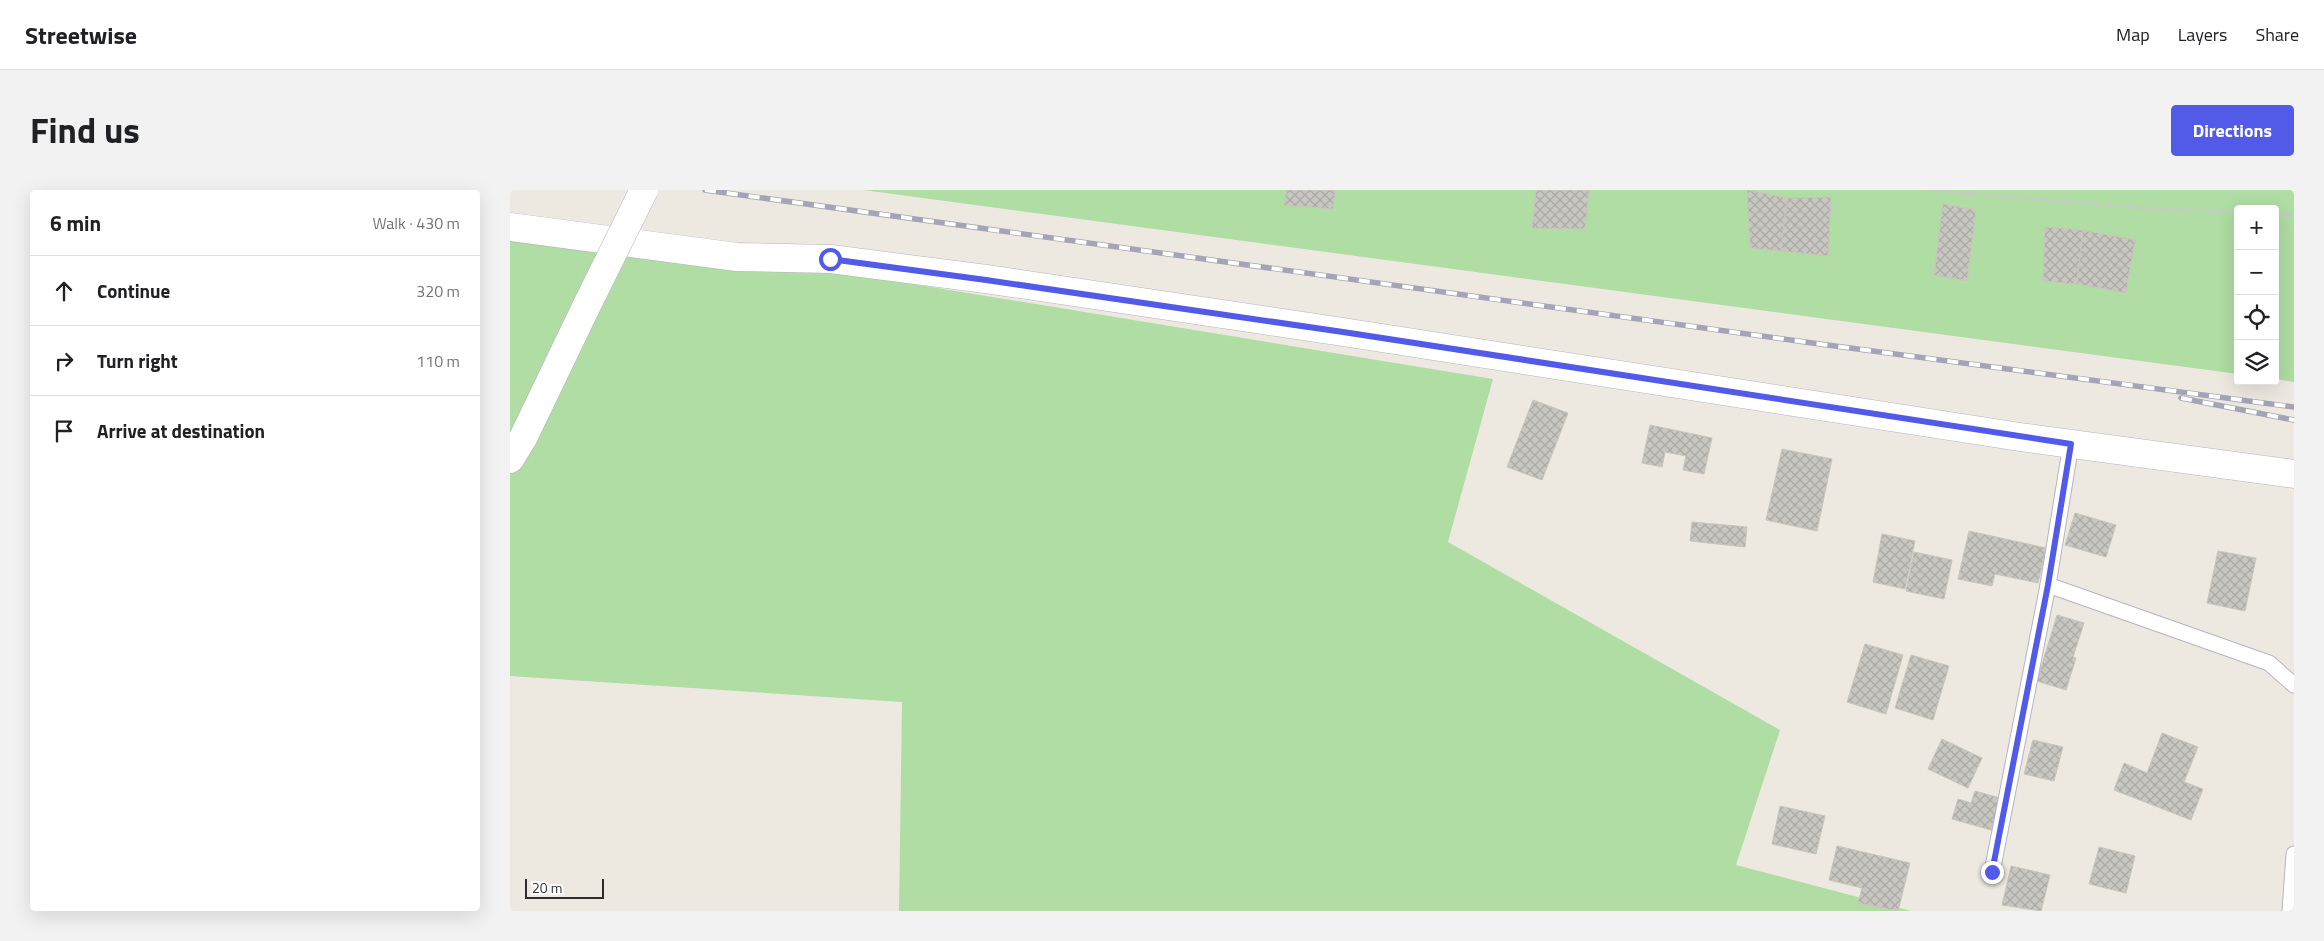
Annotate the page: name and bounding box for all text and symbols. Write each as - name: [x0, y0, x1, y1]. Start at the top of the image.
- text: Streetwise: [25, 17, 137, 53]
- text: Map: [2116, 21, 2150, 48]
- text: Layers: [2178, 21, 2227, 48]
- text: Share: [2255, 21, 2299, 48]
- text: Find us: [30, 103, 140, 157]
- button: Directions: [2171, 105, 2294, 156]
- map controls: [2234, 205, 2279, 385]
- button: +: [2234, 205, 2279, 250]
- text: 6 min: [50, 207, 101, 239]
- text: Walk · 430 m: [372, 211, 460, 235]
- route start: [819, 248, 842, 271]
- button: −: [2234, 250, 2279, 295]
- text: Continue: [97, 276, 170, 305]
- icon: ahead: [50, 277, 78, 305]
- text: 320 m: [416, 279, 460, 303]
- button: locate: [2234, 295, 2279, 340]
- button: layers: [2234, 340, 2279, 385]
- text: Turn right: [97, 346, 178, 375]
- icon: right: [50, 347, 78, 375]
- text: 110 m: [416, 349, 460, 373]
- text: Arrive at destination: [97, 416, 265, 445]
- icon: arrive: [50, 417, 78, 445]
- route end: [1981, 861, 2004, 884]
- scale bar: [525, 876, 604, 899]
- text: 20 m: [532, 877, 562, 898]

